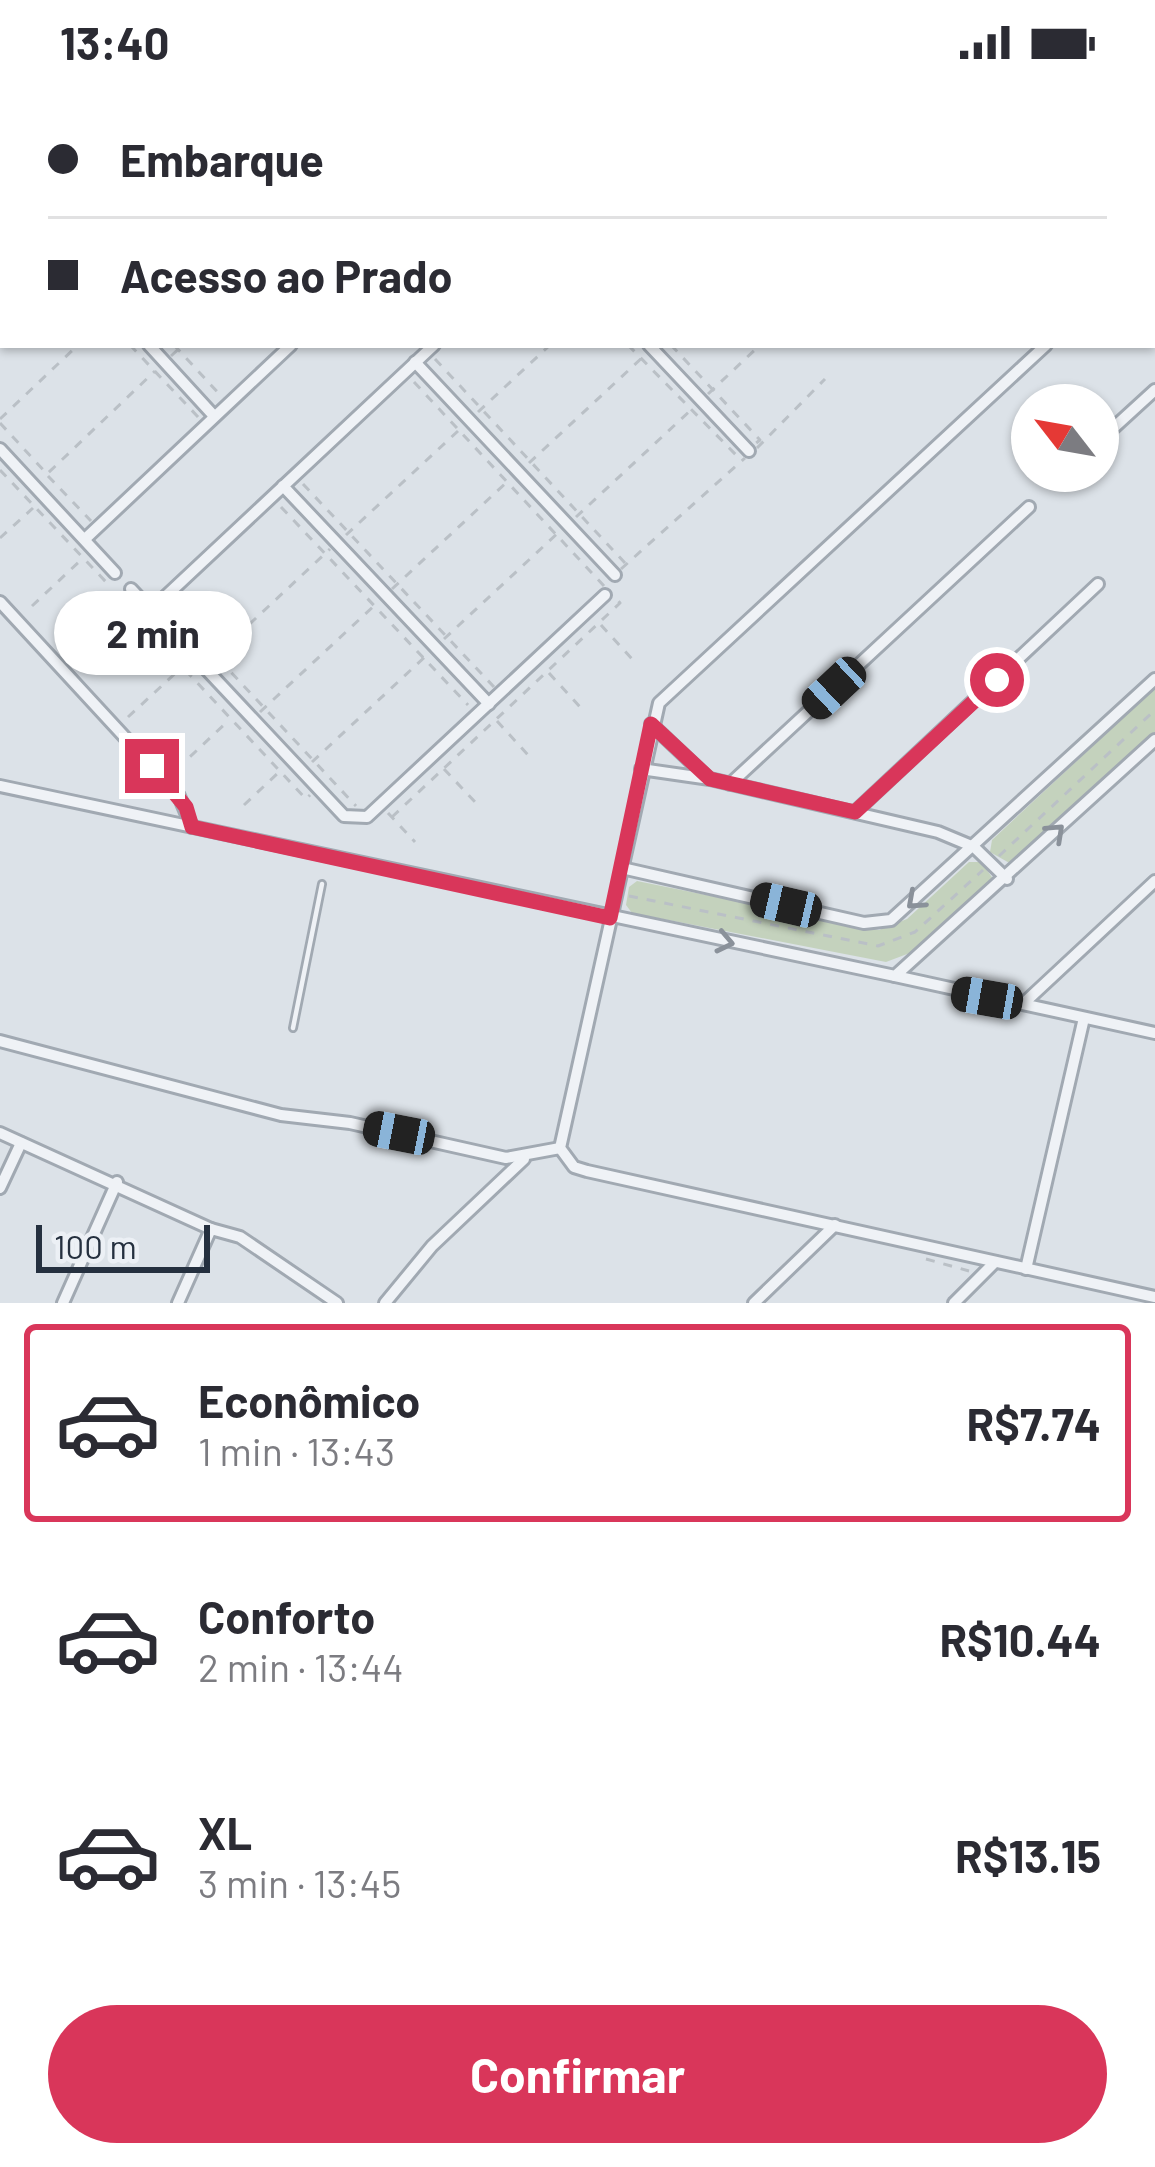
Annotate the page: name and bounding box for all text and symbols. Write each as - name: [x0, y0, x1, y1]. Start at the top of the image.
- text: 13:40: [60, 15, 170, 69]
- text: Embarque: [120, 132, 324, 186]
- text: Acesso ao Prado: [120, 248, 452, 302]
- north arrow: [1011, 384, 1119, 492]
- map controls: [1011, 384, 1119, 492]
- callout: 2 min: [53, 592, 251, 676]
- text: 2 min: [106, 609, 200, 656]
- car: [795, 650, 873, 726]
- route start: [970, 653, 1024, 707]
- route end: [125, 739, 179, 793]
- one-way arrow: [1043, 825, 1064, 847]
- car: [747, 879, 825, 931]
- one-way arrow: [907, 887, 929, 908]
- one-way arrow: [714, 929, 734, 954]
- car: [948, 974, 1026, 1022]
- car: [360, 1108, 438, 1158]
- scale bar: [36, 1219, 210, 1272]
- text: 100 m: [54, 1226, 137, 1266]
- icon: car: [54, 1369, 162, 1477]
- text: Econômico: [198, 1373, 420, 1427]
- text: R$7.74: [967, 1396, 1101, 1450]
- text: 1 min · 13:43: [198, 1427, 395, 1474]
- icon: car: [54, 1585, 162, 1693]
- text: Conforto: [198, 1589, 375, 1643]
- text: R$10.44: [939, 1612, 1101, 1666]
- text: 2 min · 13:44: [198, 1643, 404, 1690]
- icon: car: [54, 1801, 162, 1909]
- text: XL: [198, 1805, 252, 1859]
- text: R$13.15: [955, 1828, 1101, 1882]
- text: 3 min · 13:45: [198, 1859, 401, 1906]
- button: Confirmar: [48, 2005, 1107, 2143]

